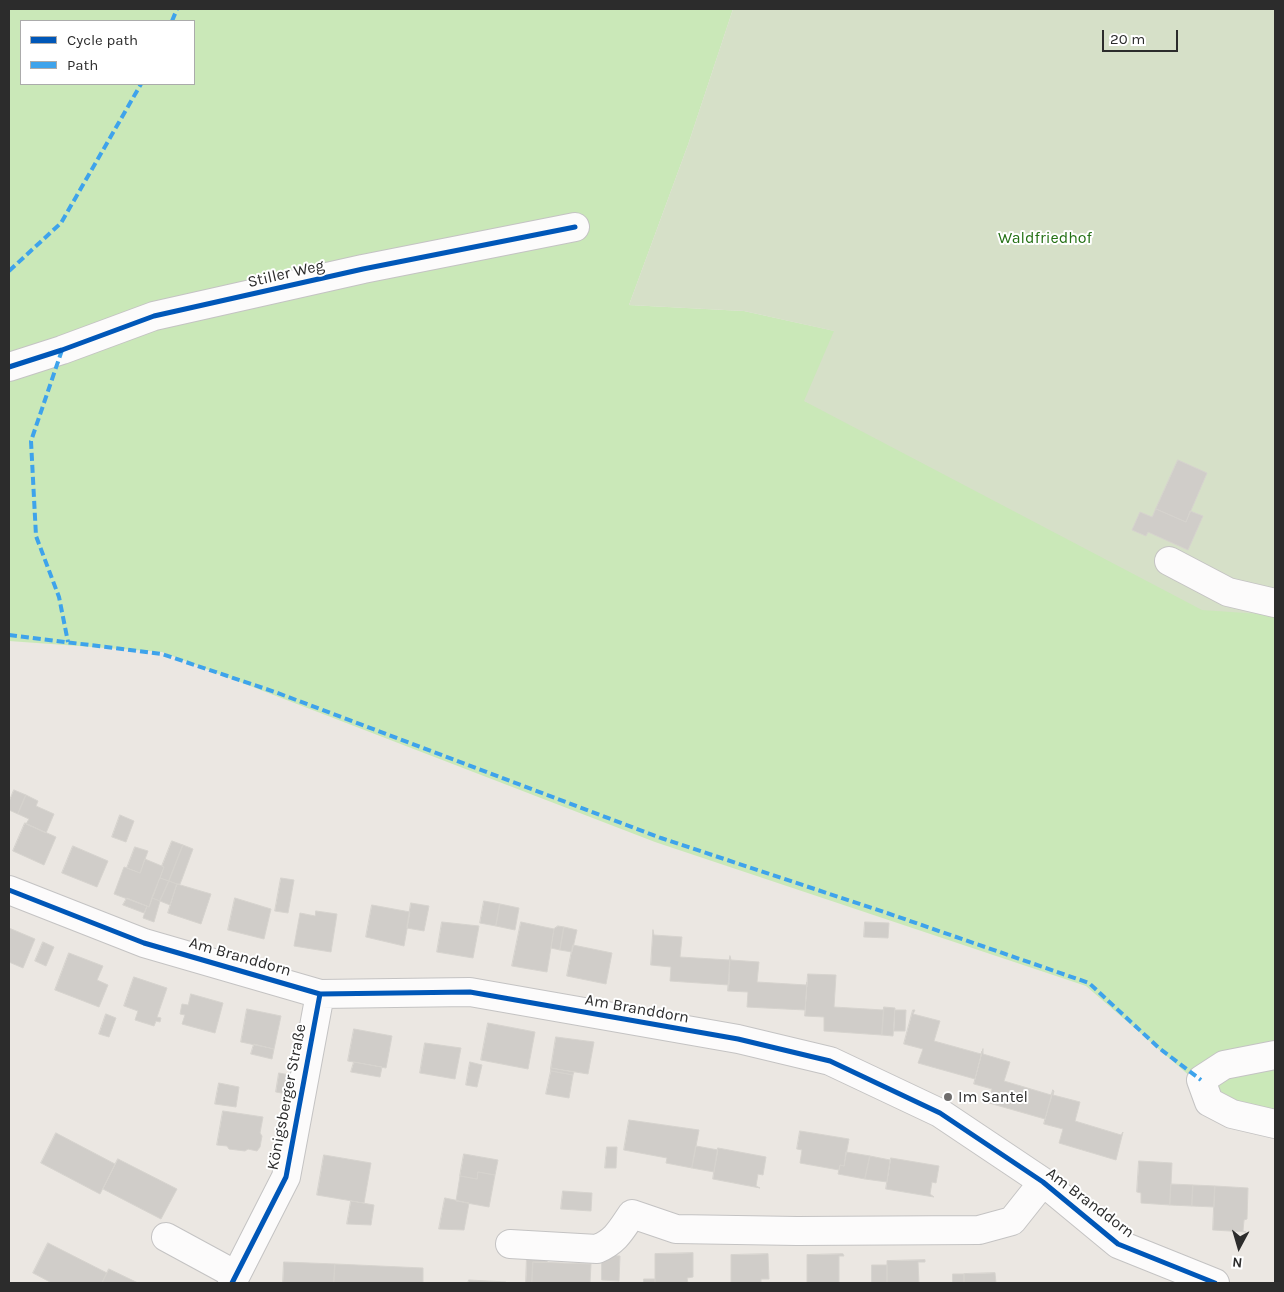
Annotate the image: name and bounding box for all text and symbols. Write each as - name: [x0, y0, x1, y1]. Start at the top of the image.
- legend: [20, 20, 195, 85]
- scale bar: [1104, 20, 1180, 52]
- text: 20 m: [1110, 30, 1145, 48]
- text: Cycle path: [67, 31, 138, 49]
- text: Path: [67, 56, 98, 74]
- park label: Waldfriedhof: [998, 228, 1092, 248]
- street label: Stiller Weg: [246, 256, 326, 292]
- street label: Am Branddorn: [187, 933, 293, 981]
- street label: Am Branddorn: [583, 990, 691, 1028]
- street label: Königsberger Straße: [263, 1022, 311, 1172]
- place label: Im Santel: [958, 1087, 1028, 1107]
- marker: Im Santel: [942, 1091, 954, 1103]
- street label: Am Branddorn: [1042, 1164, 1138, 1242]
- north arrow: [1214, 1222, 1264, 1272]
- text: N: [1232, 1253, 1243, 1271]

